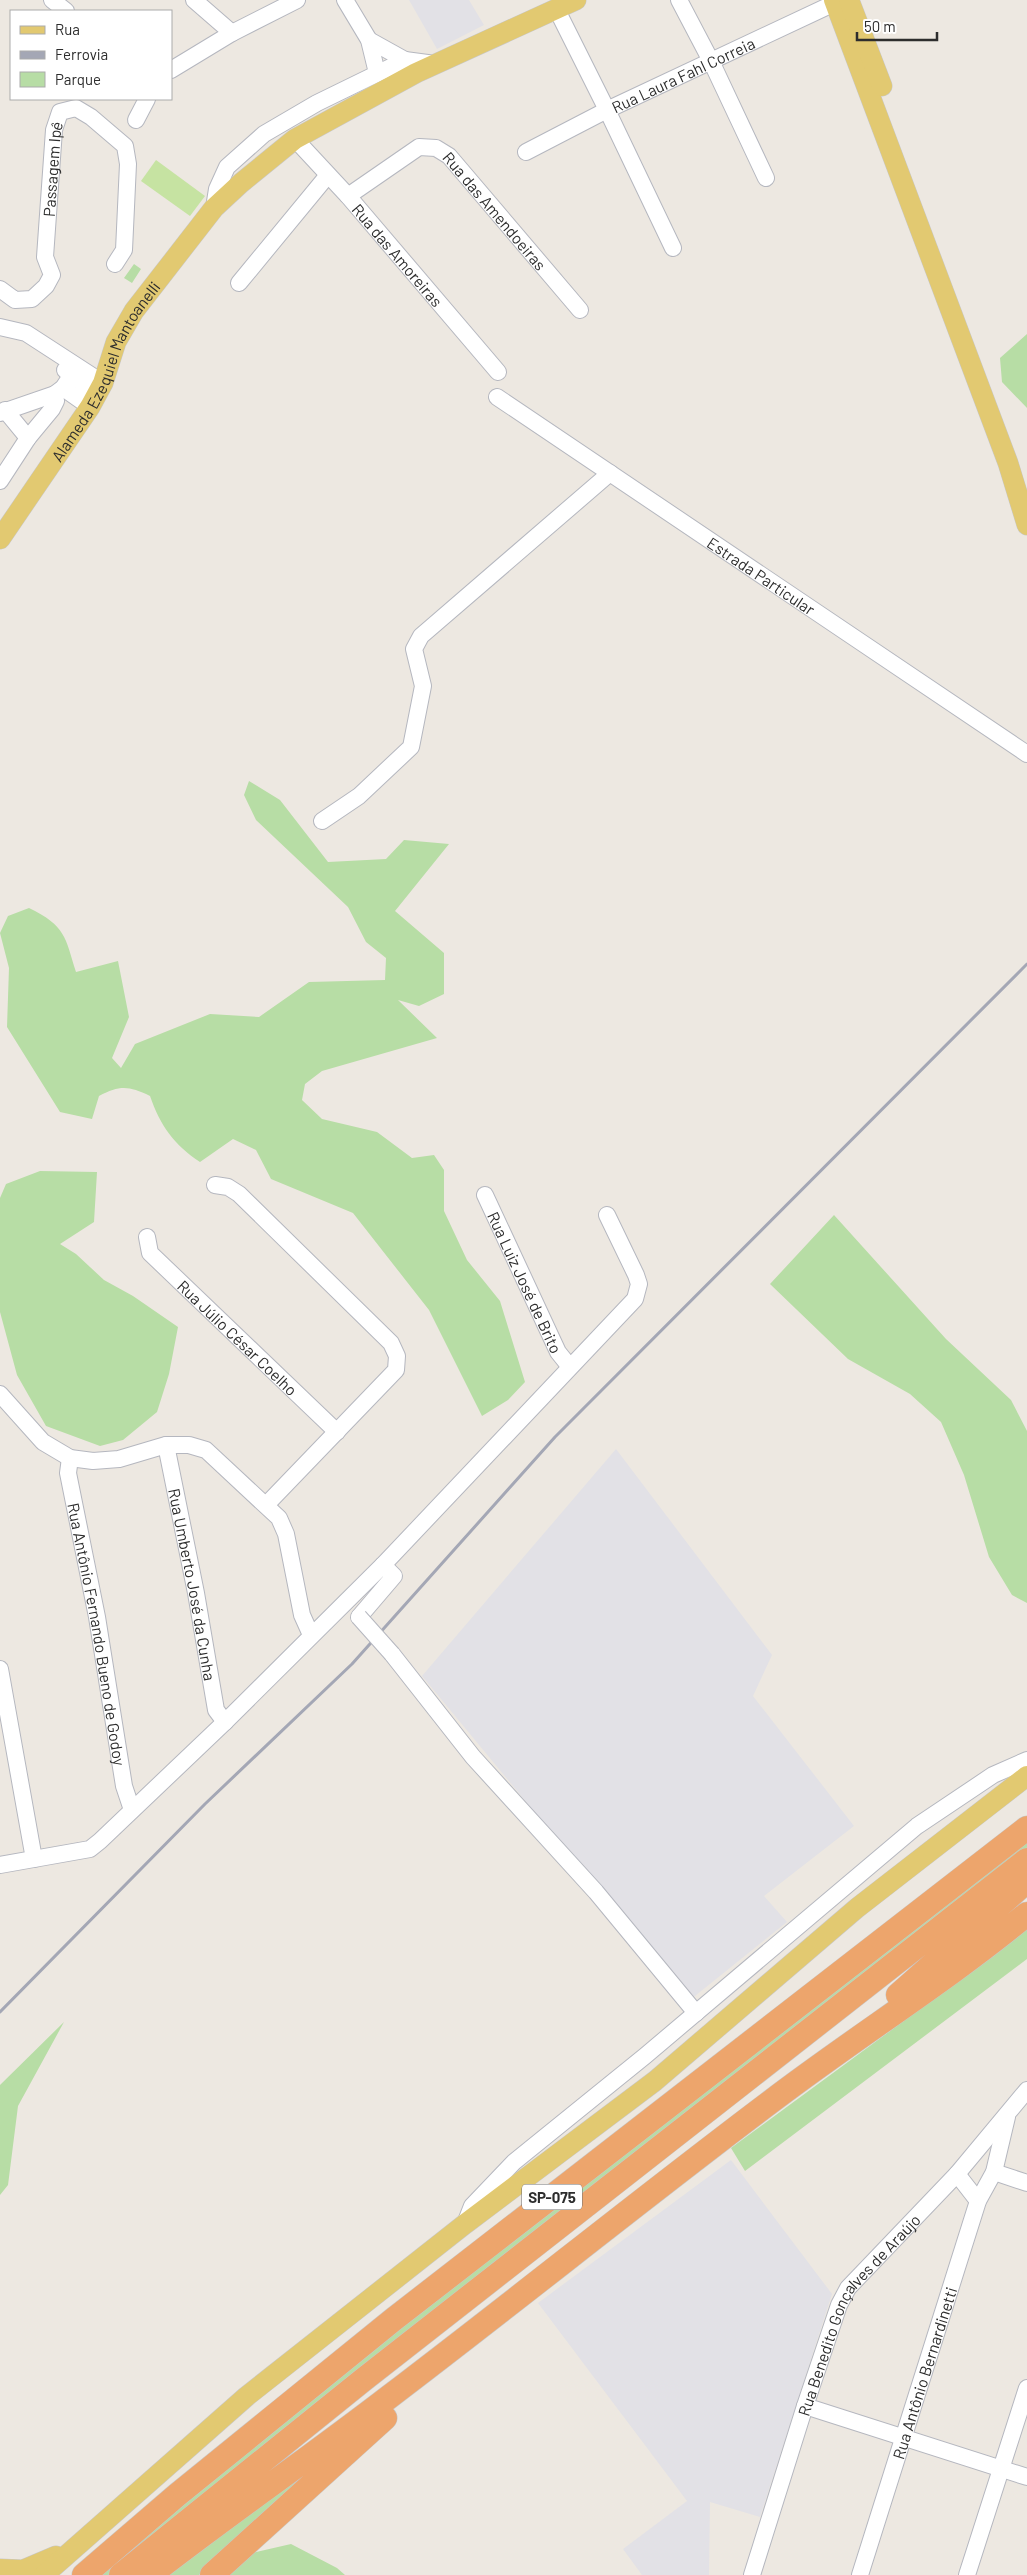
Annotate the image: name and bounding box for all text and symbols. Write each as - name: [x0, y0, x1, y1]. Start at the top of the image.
- legend: [10, 10, 172, 100]
- scale bar: [857, 10, 937, 42]
- text: 50 m: [864, 17, 896, 35]
- text: Rua: [55, 20, 80, 38]
- street label: Rua Laura Fahl Correia: [608, 33, 757, 116]
- text: Ferrovia: [55, 45, 108, 63]
- text: Parque: [55, 70, 101, 88]
- street label: Passagem Ipê: [38, 118, 66, 217]
- street label: Rua das Amendoeiras: [440, 147, 551, 273]
- street label: Rua das Amoreiras: [349, 199, 447, 310]
- street label: Alameda Ezequiel Mantoanelli: [47, 277, 163, 465]
- street label: Estrada Particular: [704, 532, 819, 618]
- street label: Rua Luiz José de Brito: [484, 1208, 567, 1356]
- street label: Rua Júlio César Coelho: [174, 1276, 302, 1399]
- street label: Rua Umberto José da Cunha: [165, 1487, 220, 1682]
- street label: Rua Antônio Fernando Bueno de Godoy: [65, 1501, 130, 1768]
- road number: SP-075: [522, 2184, 582, 2210]
- street label: Rua Benedito Gonçalves de Araújo: [793, 2209, 924, 2418]
- street label: Rua Antônio Bernardinetti: [888, 2284, 960, 2461]

